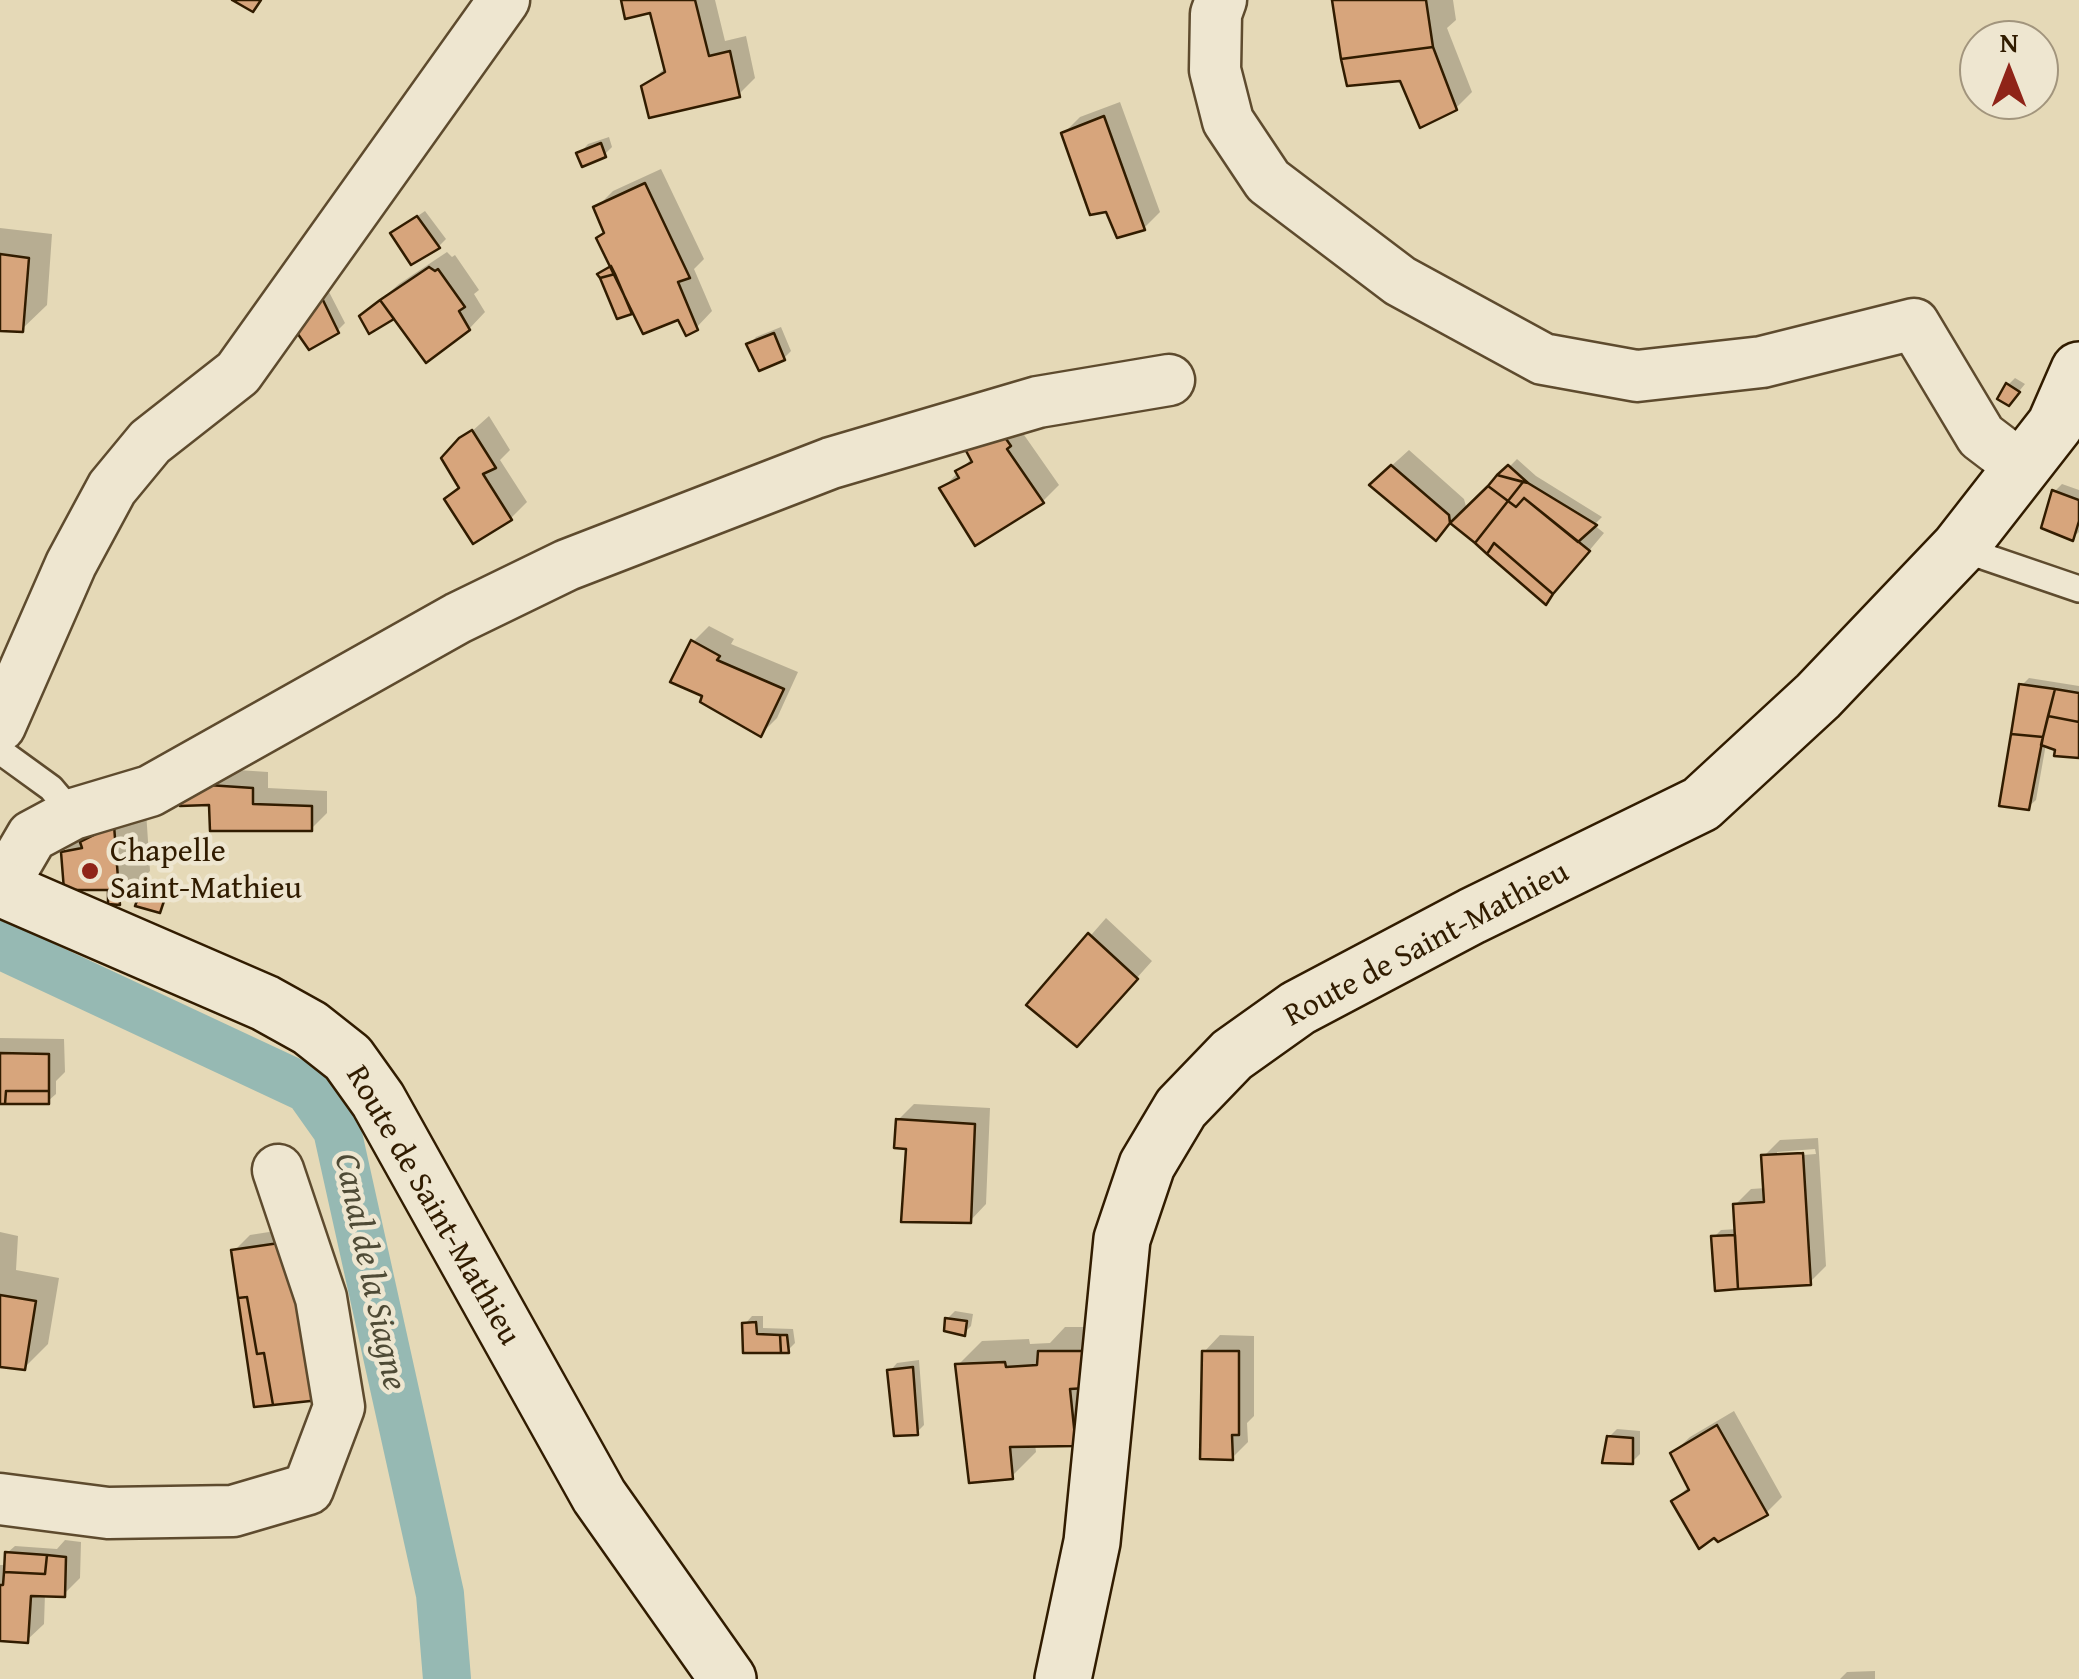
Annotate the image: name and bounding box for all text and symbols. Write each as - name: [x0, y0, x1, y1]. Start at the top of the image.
- north arrow: [1959, 20, 2059, 120]
- text: N: [2000, 21, 2018, 62]
- place label: Chapelle Saint-Mathieu: [110, 834, 302, 909]
- street label: Route de Saint-Mathieu: [1278, 854, 1576, 1036]
- marker: Chapelle Saint-Mathieu: [79, 860, 101, 882]
- street label: Route de Saint-Mathieu: [336, 1059, 528, 1353]
- water label: Canal de la Siagne: [323, 1150, 415, 1394]

